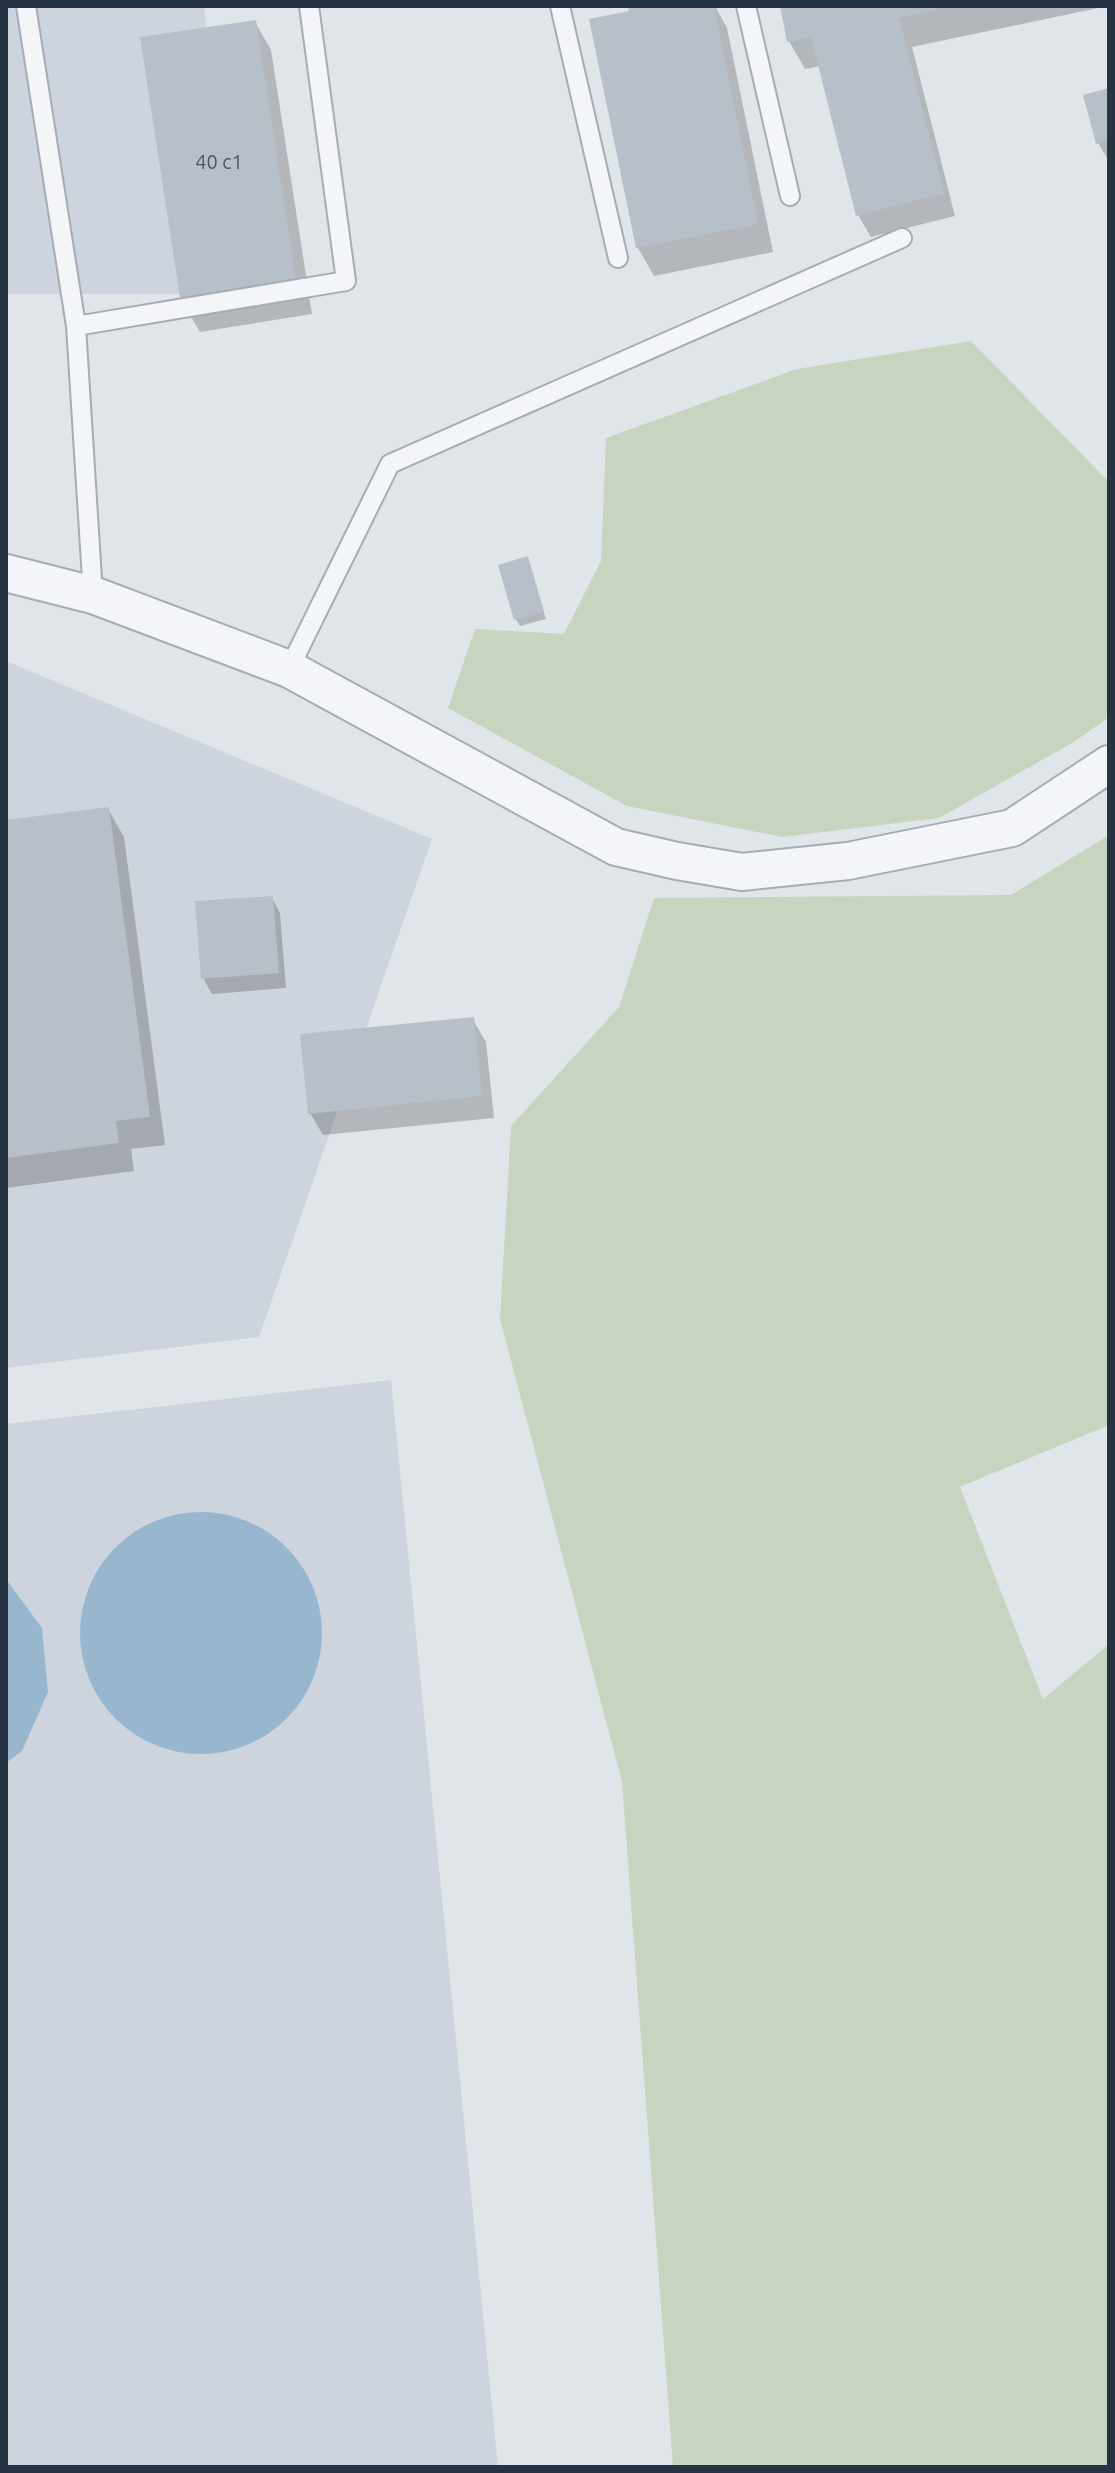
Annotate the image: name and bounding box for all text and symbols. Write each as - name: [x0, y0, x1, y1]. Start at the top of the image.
- house number: 40 с1: [195, 150, 243, 173]

